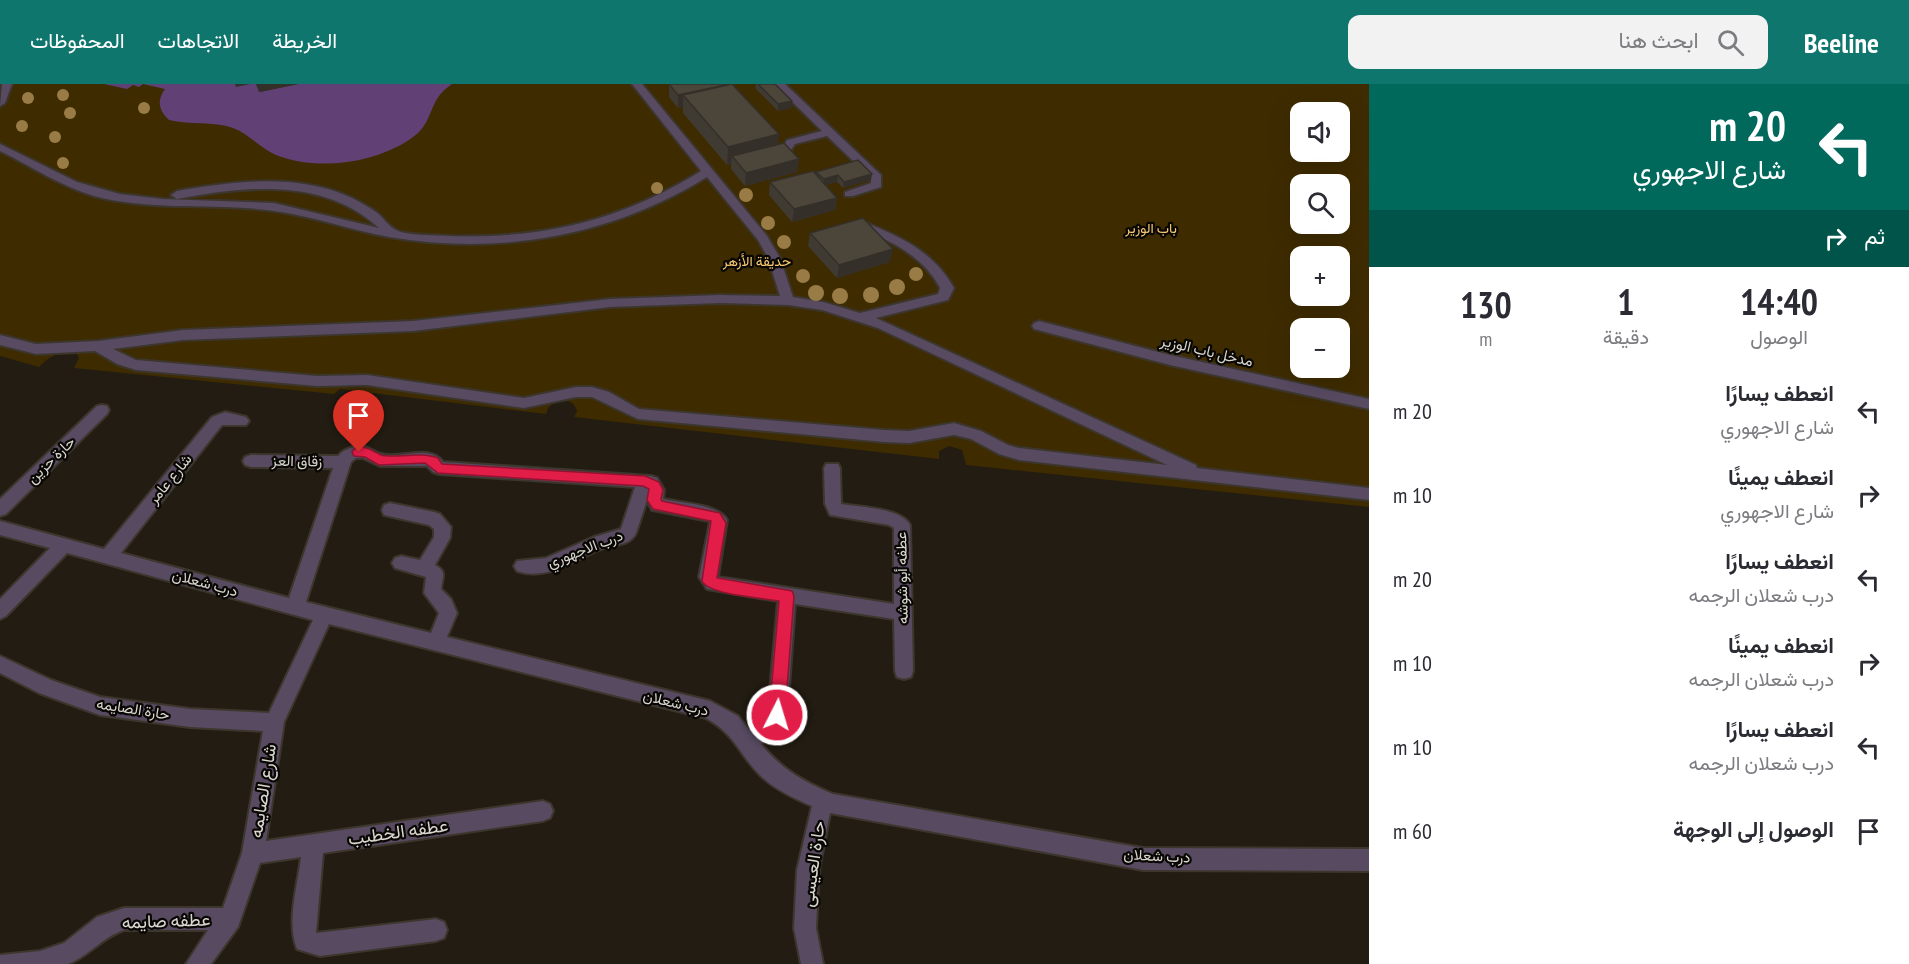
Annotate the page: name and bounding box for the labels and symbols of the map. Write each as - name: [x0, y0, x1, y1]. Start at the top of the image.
- park label: باب الوزير: [1124, 219, 1177, 237]
- park label: حديقة الأزهر: [722, 252, 791, 270]
- street label: مدخل باب الوزير: [1158, 330, 1255, 370]
- pin: [333, 390, 384, 452]
- street label: حارة حزين: [22, 432, 80, 488]
- street label: شارع عامر: [143, 450, 197, 510]
- street label: زقاق العز: [271, 451, 322, 470]
- street label: درب الاجهوري: [544, 525, 627, 575]
- street label: عطفه أبو شوشه: [891, 532, 912, 624]
- street label: درب شعلان: [170, 565, 240, 600]
- position arrow: [745, 683, 809, 747]
- street label: درب شعلان: [641, 685, 711, 720]
- street label: حارة الصايمه: [95, 693, 171, 724]
- street label: شارع الصايمه: [244, 742, 282, 840]
- street label: عطفه الخطيب: [346, 813, 449, 850]
- street label: حارة العيسى: [795, 819, 830, 909]
- street label: درب شعلان: [1123, 844, 1191, 867]
- street label: عطفه صايمه: [121, 907, 211, 934]

